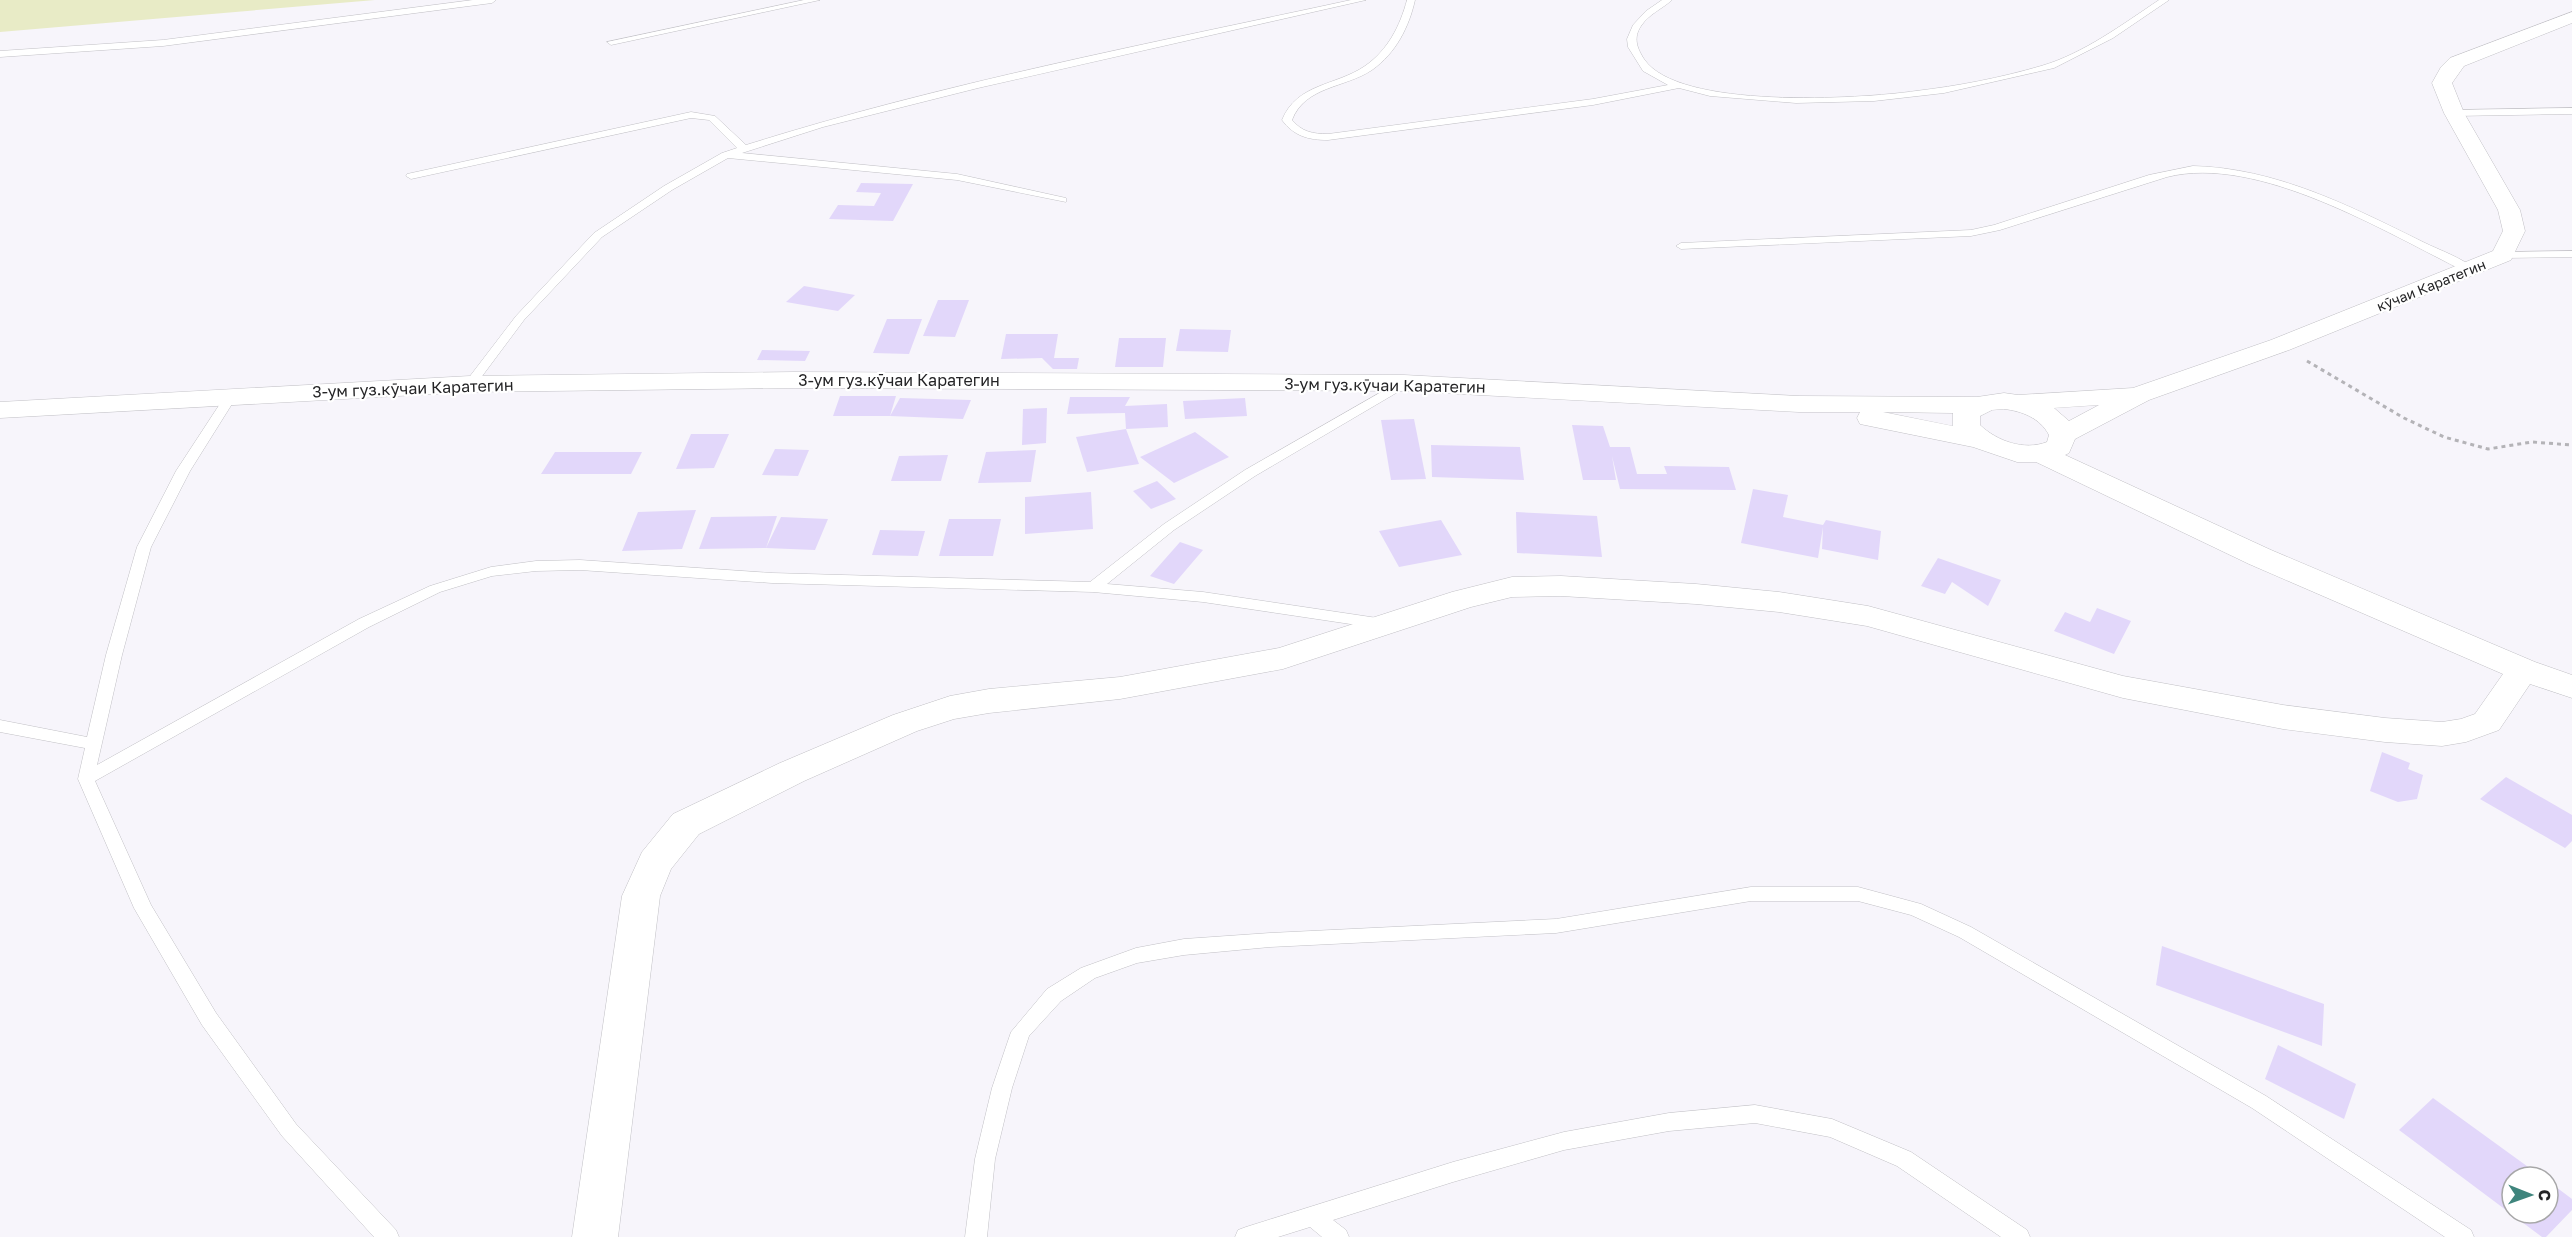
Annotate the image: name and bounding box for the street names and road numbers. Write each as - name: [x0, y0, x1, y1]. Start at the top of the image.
- street label: кӯчаи Каратегин: [2374, 255, 2488, 315]
- street label: 3-ум гуз.кӯчаи Каратегин: [798, 370, 1000, 390]
- street label: 3-ум гуз.кӯчаи Каратегин: [1284, 373, 1486, 397]
- street label: 3-ум гуз.кӯчаи Каратегин: [312, 374, 514, 402]

